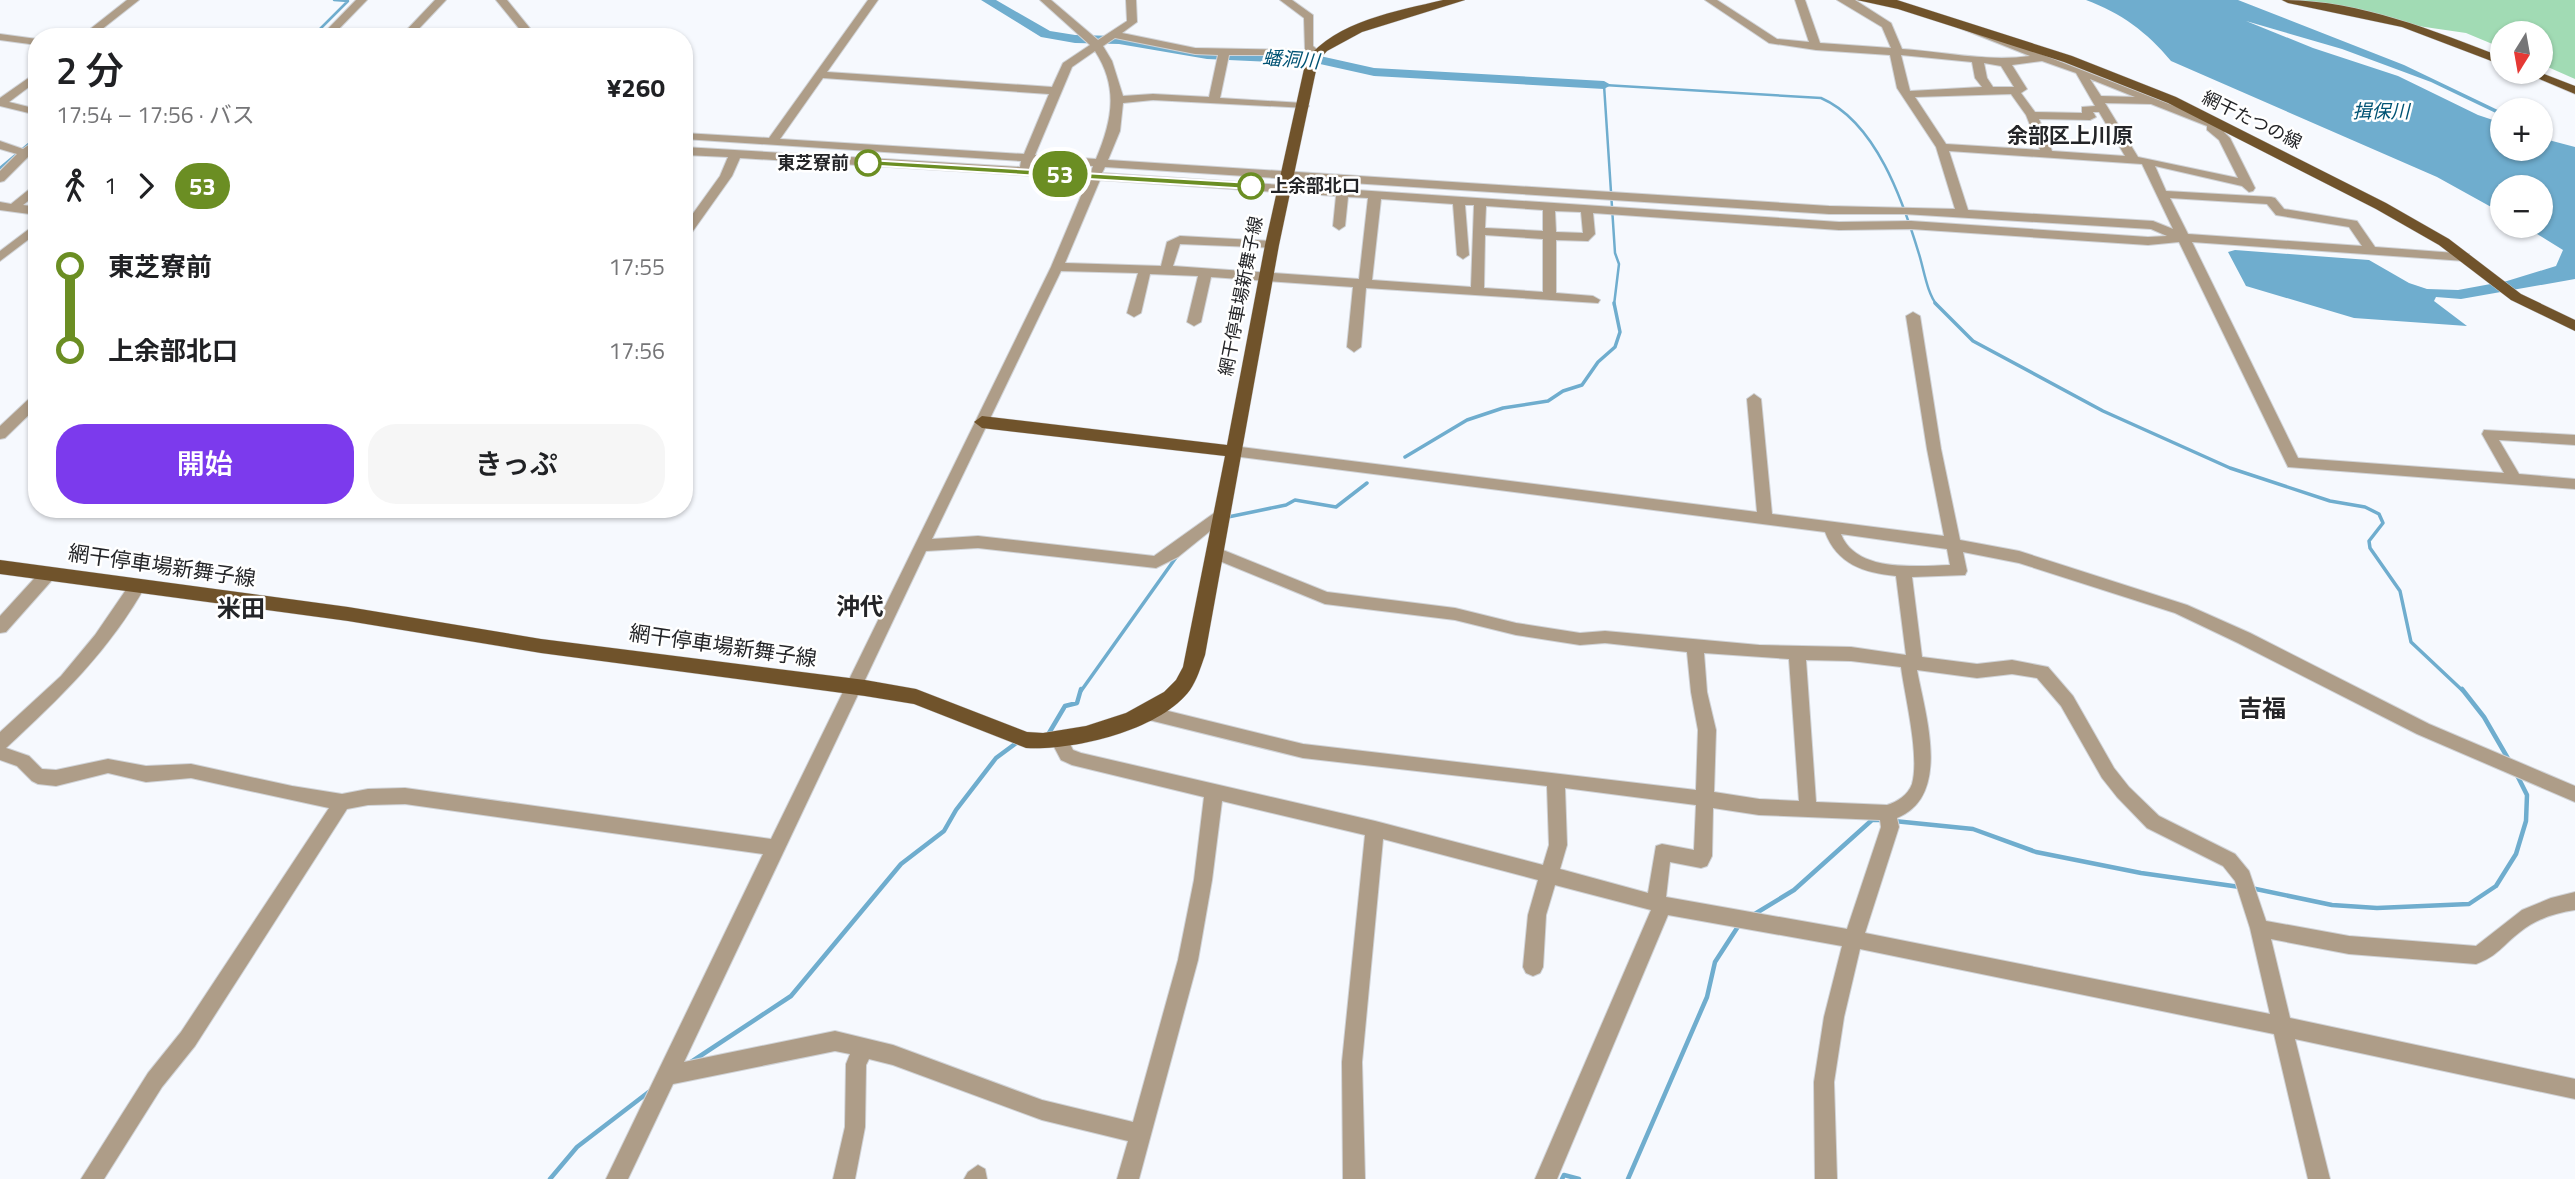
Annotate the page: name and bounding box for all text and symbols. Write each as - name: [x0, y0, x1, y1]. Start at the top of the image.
- north arrow: [2490, 21, 2553, 84]
- map controls: [2490, 21, 2553, 238]
- text: 2 分: [56, 41, 124, 99]
- water label: 蟠洞川: [1262, 42, 1322, 75]
- text: ¥260: [607, 68, 665, 107]
- street label: 網干たつの線: [2198, 84, 2307, 155]
- water label: 揖保川: [2352, 96, 2411, 125]
- text: 17:54 – 17:56 · バス: [56, 97, 255, 132]
- button: +: [2490, 98, 2553, 161]
- district label: 余部区上川原: [2007, 119, 2133, 151]
- place label: 東芝寮前: [777, 149, 849, 176]
- marker: 東芝寮前: [855, 150, 881, 176]
- line badge: 53: [1028, 151, 1092, 197]
- text: 53: [1047, 156, 1073, 192]
- icon: walk: [56, 167, 94, 205]
- icon: forward: [127, 167, 165, 205]
- text: 1: [104, 168, 117, 203]
- text: 53: [189, 168, 216, 204]
- place label: 上余部北口: [1270, 172, 1360, 199]
- marker: 上余部北口: [1238, 173, 1264, 199]
- button: −: [2490, 175, 2553, 238]
- street label: 網干停車場新舞子線: [1212, 214, 1269, 378]
- text: 東芝寮前: [108, 247, 212, 286]
- text: 17:55: [608, 249, 665, 284]
- text: 上余部北口: [108, 331, 238, 370]
- text: 17:56: [608, 333, 665, 368]
- button: 開始: [56, 424, 354, 504]
- button: きっぷ: [368, 424, 665, 504]
- street label: 網干停車場新舞子線: [66, 536, 258, 594]
- district label: 沖代: [836, 588, 884, 624]
- district label: 米田: [217, 590, 265, 626]
- street label: 網干停車場新舞子線: [627, 616, 819, 674]
- district label: 吉福: [2238, 690, 2286, 726]

